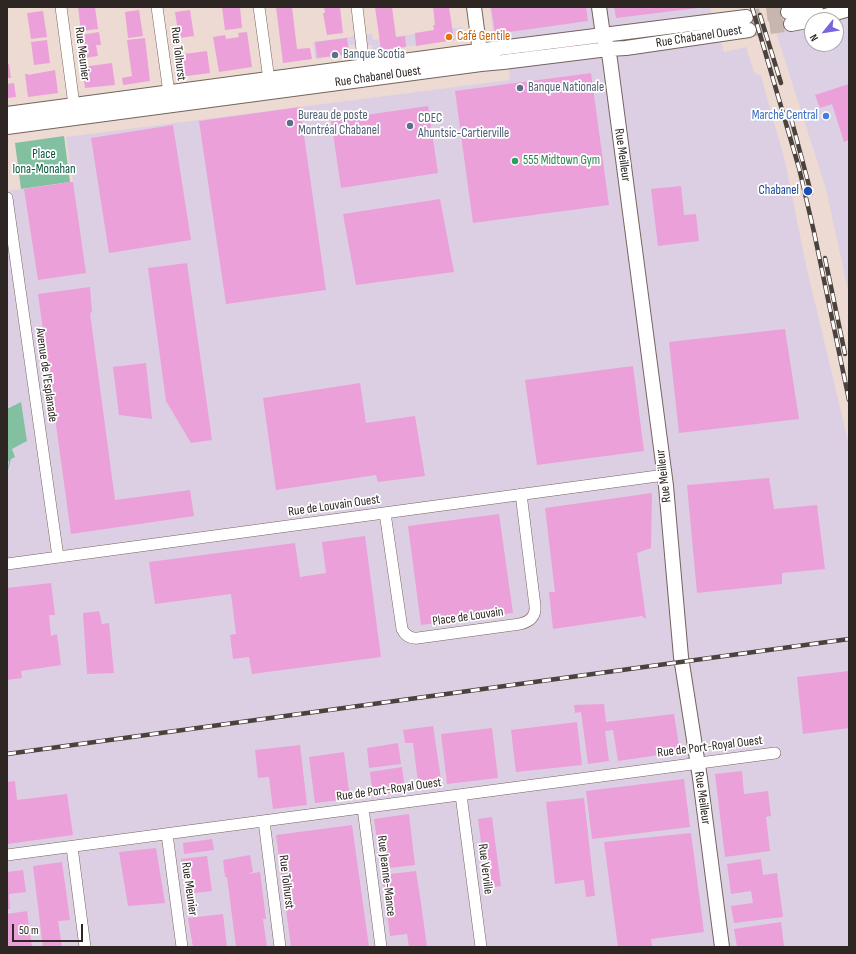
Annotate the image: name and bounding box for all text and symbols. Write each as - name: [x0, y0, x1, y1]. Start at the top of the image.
- north arrow: [804, 12, 844, 52]
- street label: Rue Chabanel Ouest: [655, 22, 743, 52]
- street label: Rue Meunier: [71, 26, 93, 82]
- street label: Rue Tolhurst: [167, 26, 189, 82]
- place label: Café Gentile: [457, 29, 510, 45]
- marker: Café Gentile: [444, 32, 454, 42]
- text: N: [807, 32, 821, 44]
- place label: Banque Scotia: [343, 47, 405, 63]
- marker: Banque Scotia: [330, 50, 340, 60]
- street label: Rue Chabanel Ouest: [334, 63, 422, 91]
- place label: Banque Nationale: [528, 80, 604, 96]
- marker: Banque Nationale: [515, 83, 525, 93]
- place label: Bureau de poste Montréal Chabanel: [298, 108, 379, 139]
- place label: Marché Central: [752, 108, 818, 124]
- place label: CDEC Ahuntsic-Cartierville: [418, 111, 509, 142]
- marker: Marché Central: [821, 111, 831, 121]
- marker: Bureau de poste Montréal Chabanel: [285, 118, 295, 128]
- marker: CDEC Ahuntsic-Cartierville: [405, 121, 415, 131]
- street label: Rue Meilleur: [611, 128, 633, 182]
- park label: Place Iona-Monahan: [12, 147, 76, 178]
- place label: 555 Midtown Gym: [523, 153, 600, 169]
- marker: 555 Midtown Gym: [510, 156, 520, 166]
- place label: Chabanel: [759, 183, 799, 199]
- marker: Chabanel: [802, 185, 814, 197]
- street label: Avenue de l'Esplanade: [32, 327, 60, 423]
- street label: Rue Meilleur: [653, 449, 675, 503]
- street label: Rue de Louvain Ouest: [287, 492, 381, 520]
- street label: Place de Louvain: [432, 604, 504, 630]
- street label: Rue de Port-Royal Ouest: [656, 733, 764, 761]
- street label: Rue Meilleur: [691, 771, 713, 825]
- street label: Rue de Port-Royal Ouest: [335, 775, 443, 805]
- street label: Rue Jeanne-Mance: [373, 835, 399, 917]
- street label: Rue Verville: [474, 843, 496, 895]
- street label: Rue Tolhurst: [275, 854, 297, 910]
- street label: Rue Meunier: [178, 861, 200, 917]
- scale bar: [14, 916, 85, 942]
- text: 50 m: [19, 923, 39, 938]

